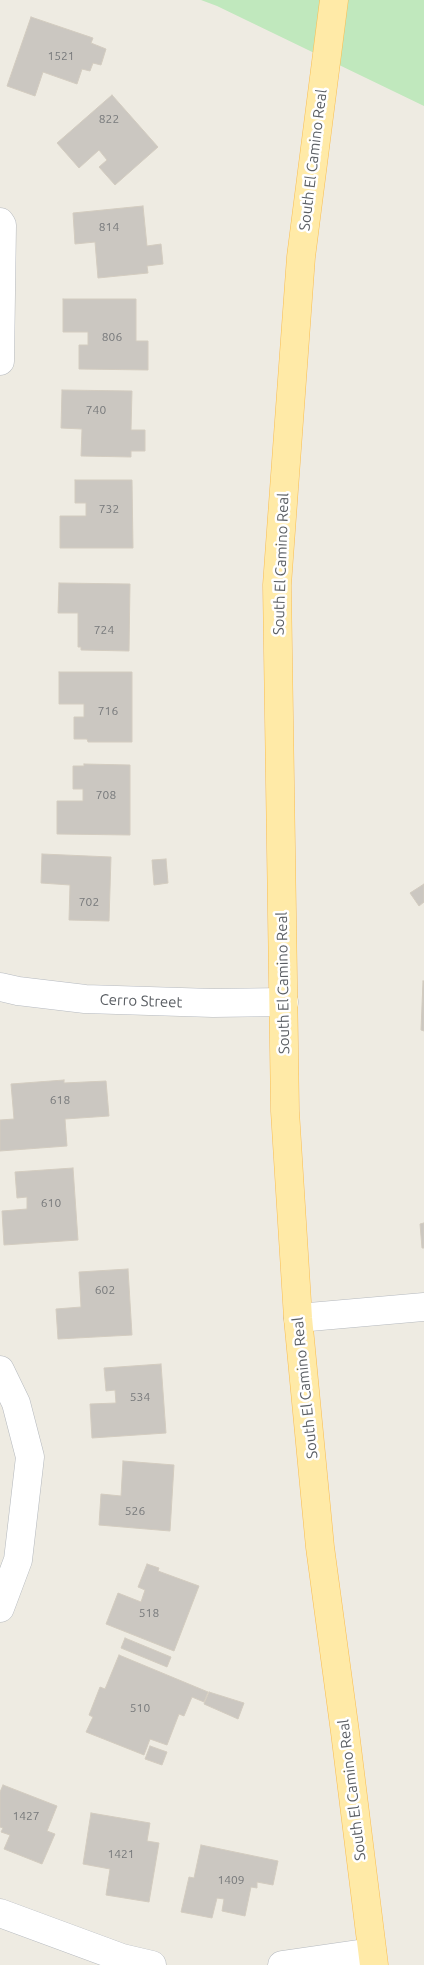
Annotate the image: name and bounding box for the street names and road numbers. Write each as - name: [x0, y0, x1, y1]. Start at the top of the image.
- street label: South El Camino Real: [295, 88, 331, 232]
- street label: South El Camino Real: [270, 493, 292, 635]
- street label: South El Camino Real: [273, 912, 293, 1054]
- street label: Cerro Street: [99, 991, 183, 1011]
- street label: South El Camino Real: [289, 1316, 321, 1460]
- street label: South El Camino Real: [334, 1718, 370, 1862]

